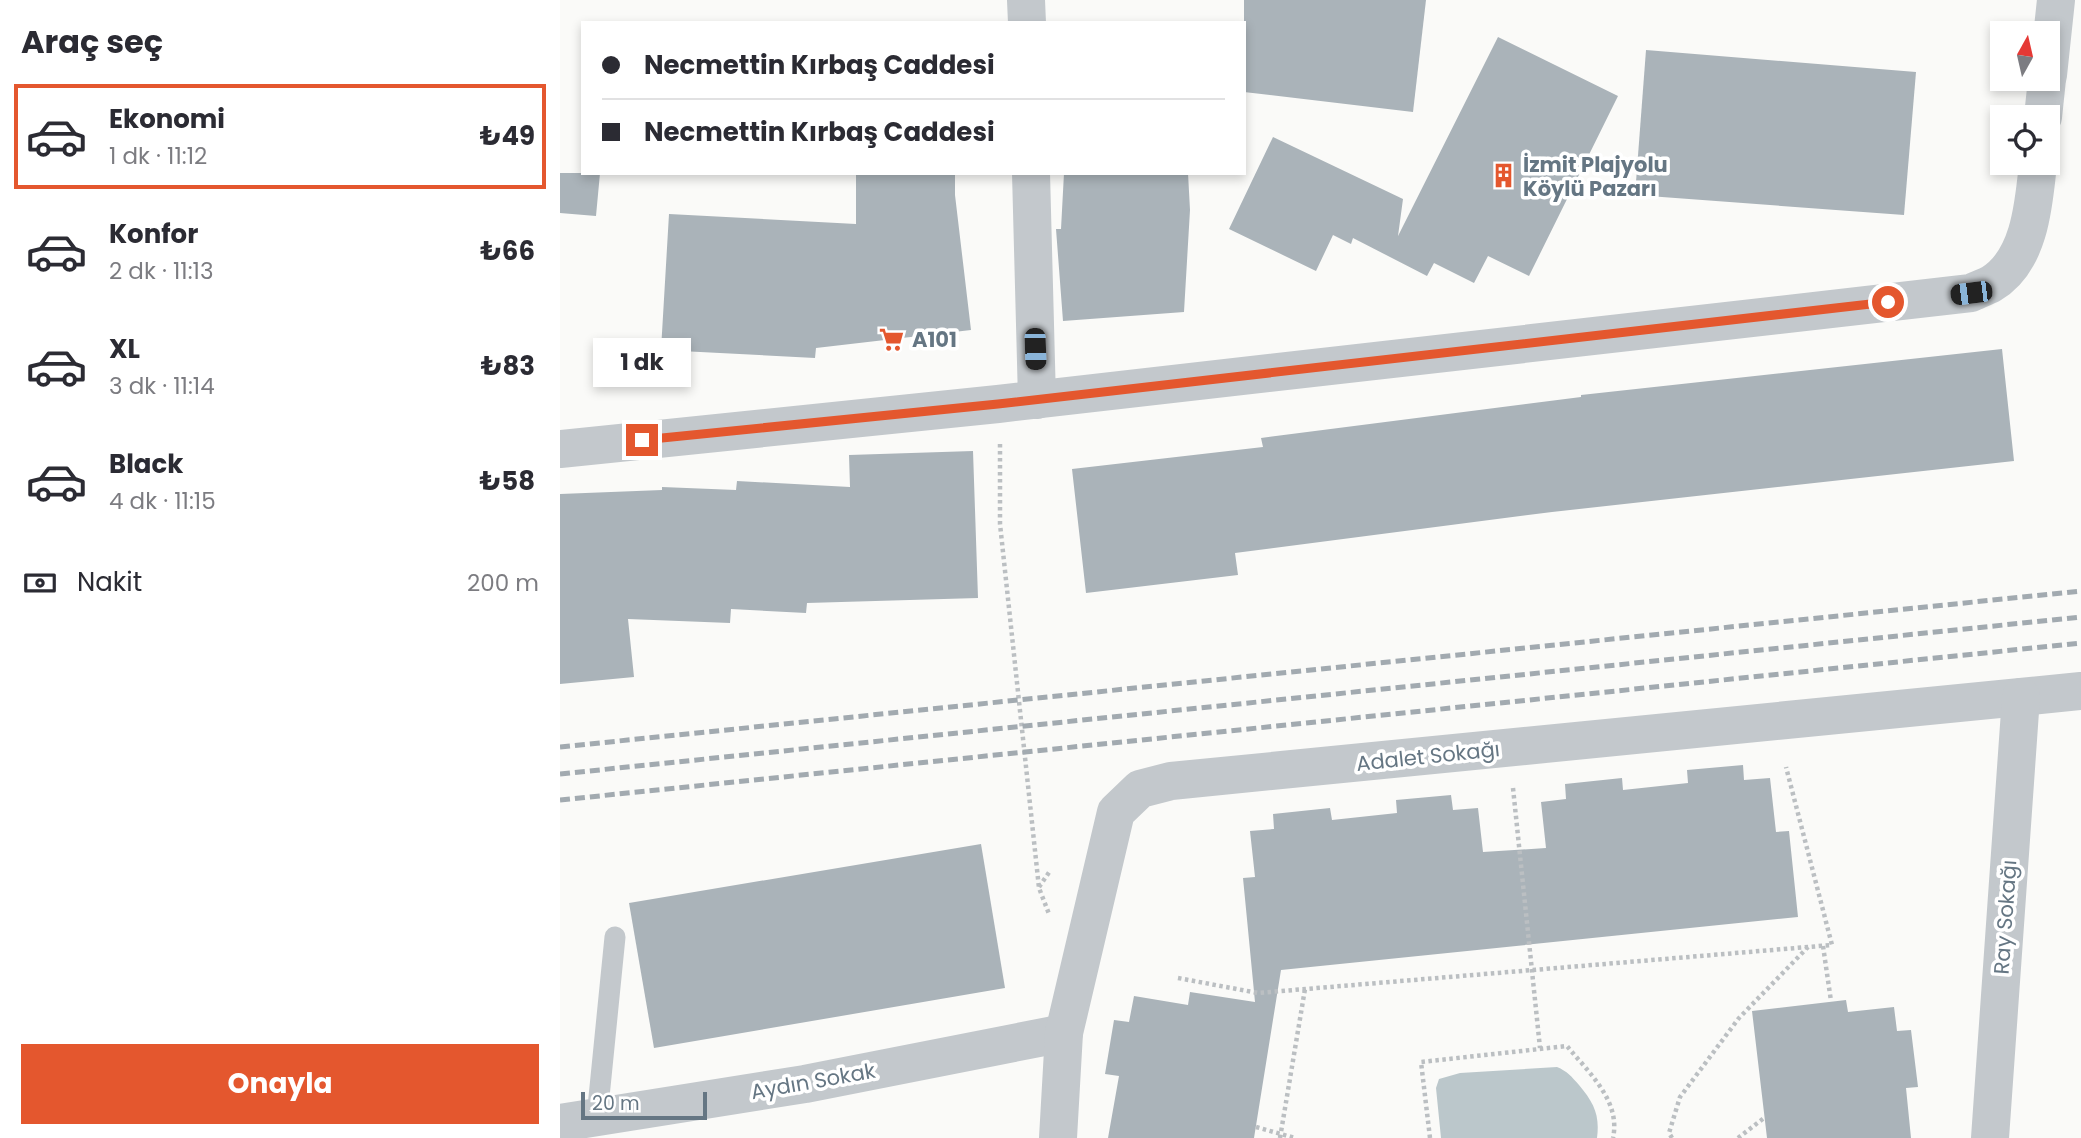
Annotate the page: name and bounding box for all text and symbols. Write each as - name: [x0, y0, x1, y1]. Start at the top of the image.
- text: Araç seç: [21, 19, 163, 64]
- north arrow: [1990, 21, 2060, 91]
- map controls: [1990, 21, 2060, 175]
- text: Necmettin Kırbaş Caddesi: [644, 47, 995, 83]
- text: Ekonomi: [109, 101, 225, 137]
- icon: car: [25, 105, 88, 168]
- button: locate: [1990, 105, 2060, 175]
- text: Necmettin Kırbaş Caddesi: [644, 114, 995, 150]
- text: ₺49: [480, 118, 535, 154]
- text: 1 dk · 11:12: [109, 140, 207, 172]
- place label: İzmit Plajyolu Köylü Pazarı: [1523, 150, 1668, 203]
- building icon: İzmit Plajyolu Köylü Pazarı: [1489, 162, 1517, 190]
- text: Konfor: [109, 216, 198, 252]
- icon: car: [25, 220, 88, 283]
- text: ₺66: [480, 233, 535, 269]
- text: 2 dk · 11:13: [109, 255, 213, 287]
- car: [1949, 280, 1994, 306]
- route start: [1872, 286, 1904, 318]
- supermarket icon: A101: [878, 325, 906, 353]
- place label: A101: [912, 325, 957, 354]
- car: [1024, 328, 1047, 370]
- text: XL: [109, 331, 140, 367]
- icon: car: [25, 335, 88, 398]
- callout: 1 dk: [593, 338, 691, 388]
- text: 1 dk: [620, 346, 664, 378]
- text: ₺83: [481, 348, 535, 384]
- text: 3 dk · 11:14: [109, 370, 215, 402]
- route end: [626, 424, 658, 456]
- text: Black: [109, 446, 183, 482]
- icon: car: [25, 450, 88, 513]
- text: ₺58: [480, 463, 535, 499]
- text: 4 dk · 11:15: [109, 485, 216, 517]
- icon: cash: [21, 564, 59, 602]
- text: Nakit: [77, 564, 142, 600]
- text: 200 m: [467, 567, 539, 599]
- street label: Adalet Sokağı: [1355, 734, 1501, 778]
- street label: Ray Sokağı: [1987, 859, 2023, 975]
- button: Onayla: [21, 1044, 539, 1124]
- street label: Aydın Sokak: [748, 1056, 878, 1106]
- scale bar: [581, 1089, 707, 1121]
- text: 20 m: [592, 1090, 640, 1117]

